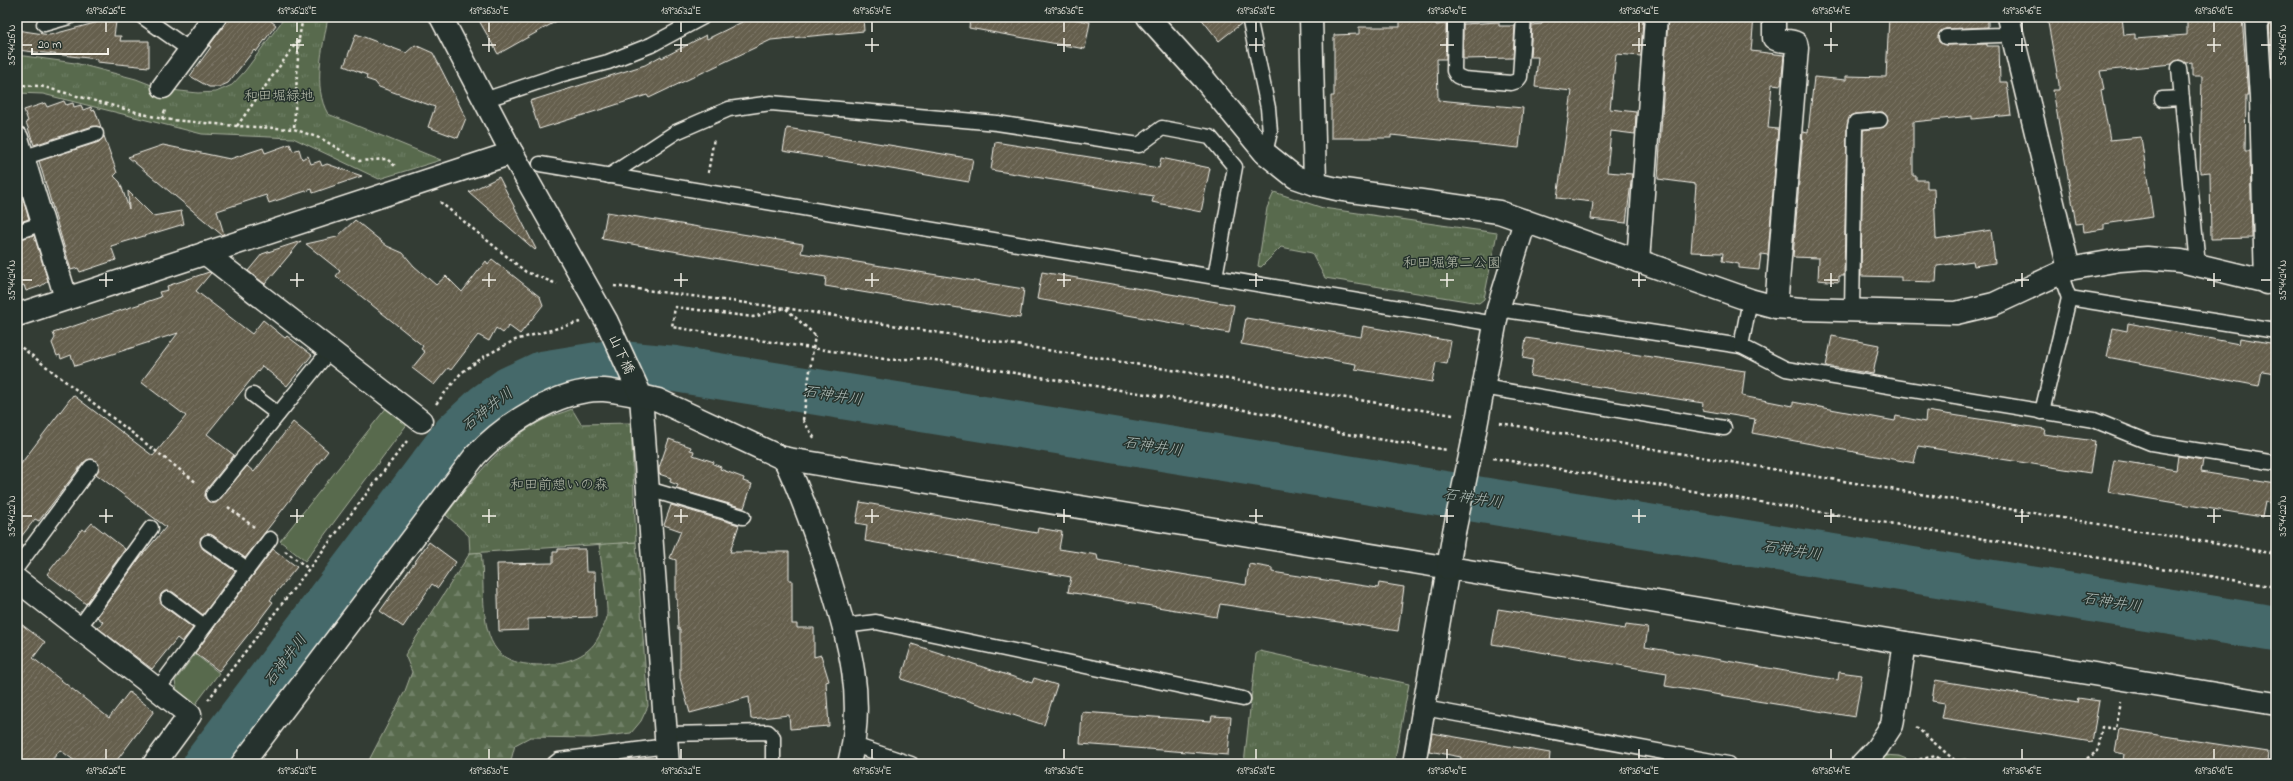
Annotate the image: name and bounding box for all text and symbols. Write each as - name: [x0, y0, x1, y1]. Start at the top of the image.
- text: 139°36'26"E: [86, 4, 126, 19]
- text: 139°36'28"E: [277, 4, 317, 19]
- text: 139°36'30"E: [469, 4, 509, 19]
- text: 139°36'32"E: [661, 4, 701, 19]
- text: 139°36'34"E: [852, 4, 892, 19]
- text: 139°36'36"E: [1044, 4, 1084, 19]
- text: 139°36'38"E: [1237, 4, 1275, 19]
- text: 139°36'40"E: [1427, 4, 1467, 19]
- text: 139°36'42"E: [1619, 4, 1659, 19]
- text: 139°36'44"E: [1811, 4, 1851, 19]
- text: 139°36'46"E: [2002, 4, 2042, 19]
- text: 139°36'48"E: [2195, 4, 2233, 19]
- text: 35°44'26"N: [5, 25, 20, 65]
- text: 35°44'26"N: [2276, 25, 2291, 65]
- scale bar: [32, 30, 108, 56]
- text: 20 m: [38, 36, 61, 54]
- park label: 和田堀緑地: [244, 86, 314, 107]
- park label: 和田堀第二公園: [1403, 253, 1501, 274]
- text: 35°44'24"N: [5, 260, 20, 300]
- text: 35°44'24"N: [2276, 260, 2291, 300]
- street label: 山下橋: [602, 331, 639, 378]
- water label: 石神井川: [801, 380, 864, 412]
- water label: 石神井川: [457, 383, 518, 437]
- water label: 石神井川: [1121, 431, 1184, 463]
- park label: 和田前憩いの森: [510, 475, 608, 496]
- water label: 石神井川: [1441, 483, 1504, 515]
- text: 35°44'22"N: [5, 495, 20, 536]
- text: 35°44'22"N: [2276, 495, 2291, 536]
- water label: 石神井川: [1760, 535, 1823, 567]
- water label: 石神井川: [2080, 587, 2143, 619]
- water label: 石神井川: [259, 630, 313, 691]
- text: 139°36'26"E: [86, 764, 126, 779]
- text: 139°36'28"E: [277, 764, 317, 779]
- text: 139°36'30"E: [469, 764, 509, 779]
- text: 139°36'32"E: [661, 764, 701, 779]
- text: 139°36'34"E: [852, 764, 892, 779]
- text: 139°36'36"E: [1044, 764, 1084, 779]
- text: 139°36'38"E: [1237, 764, 1275, 779]
- text: 139°36'40"E: [1427, 764, 1467, 779]
- text: 139°36'42"E: [1619, 764, 1659, 779]
- text: 139°36'44"E: [1811, 764, 1851, 779]
- text: 139°36'46"E: [2002, 764, 2042, 779]
- text: 139°36'48"E: [2195, 764, 2233, 779]

